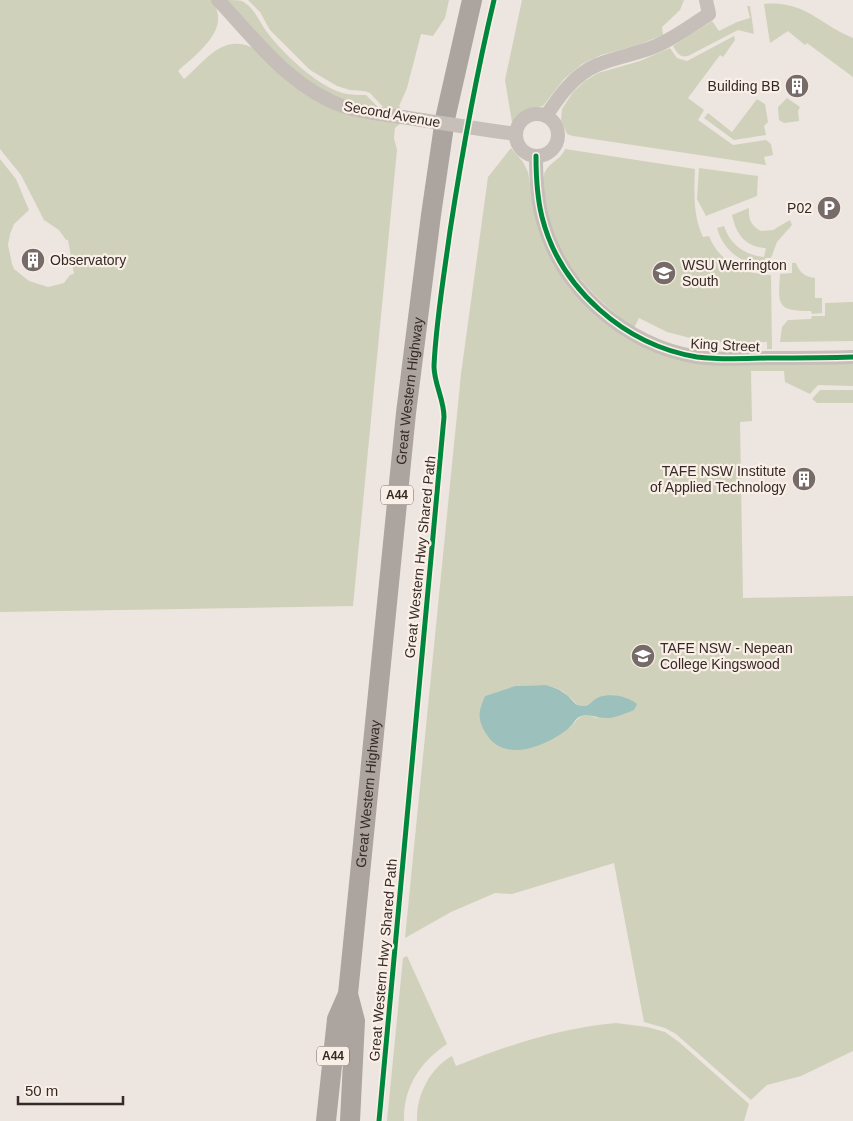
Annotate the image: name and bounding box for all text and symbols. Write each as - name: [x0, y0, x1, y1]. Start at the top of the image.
- building icon: Building BB: [784, 73, 810, 99]
- place label: Building BB: [708, 78, 780, 94]
- street label: Second Avenue: [342, 98, 442, 130]
- parking icon: P02: [816, 195, 842, 221]
- place label: P02: [787, 200, 812, 216]
- building icon: Observatory: [20, 247, 46, 273]
- place label: Observatory: [50, 252, 126, 268]
- place label: WSU Werrington South: [682, 257, 787, 289]
- school or university icon: WSU Werrington South: [651, 260, 677, 286]
- street label: Great Western Highway: [393, 316, 426, 466]
- street label: King Street: [690, 335, 760, 355]
- street label: Great Western Hwy Shared Path: [401, 455, 439, 659]
- place label: TAFE NSW Institute of Applied Technology: [650, 463, 786, 495]
- building icon: TAFE NSW Institute of Applied Technology: [791, 466, 817, 492]
- road number: A44: [381, 486, 413, 504]
- place label: TAFE NSW - Nepean College Kingswood: [660, 640, 793, 672]
- school or university icon: TAFE NSW - Nepean College Kingswood: [630, 643, 656, 669]
- street label: Great Western Highway: [353, 719, 383, 869]
- street label: Great Western Hwy Shared Path: [366, 858, 400, 1062]
- road number: A44: [317, 1046, 349, 1066]
- scale bar: [18, 1074, 122, 1106]
- text: 50 m: [25, 1082, 58, 1099]

